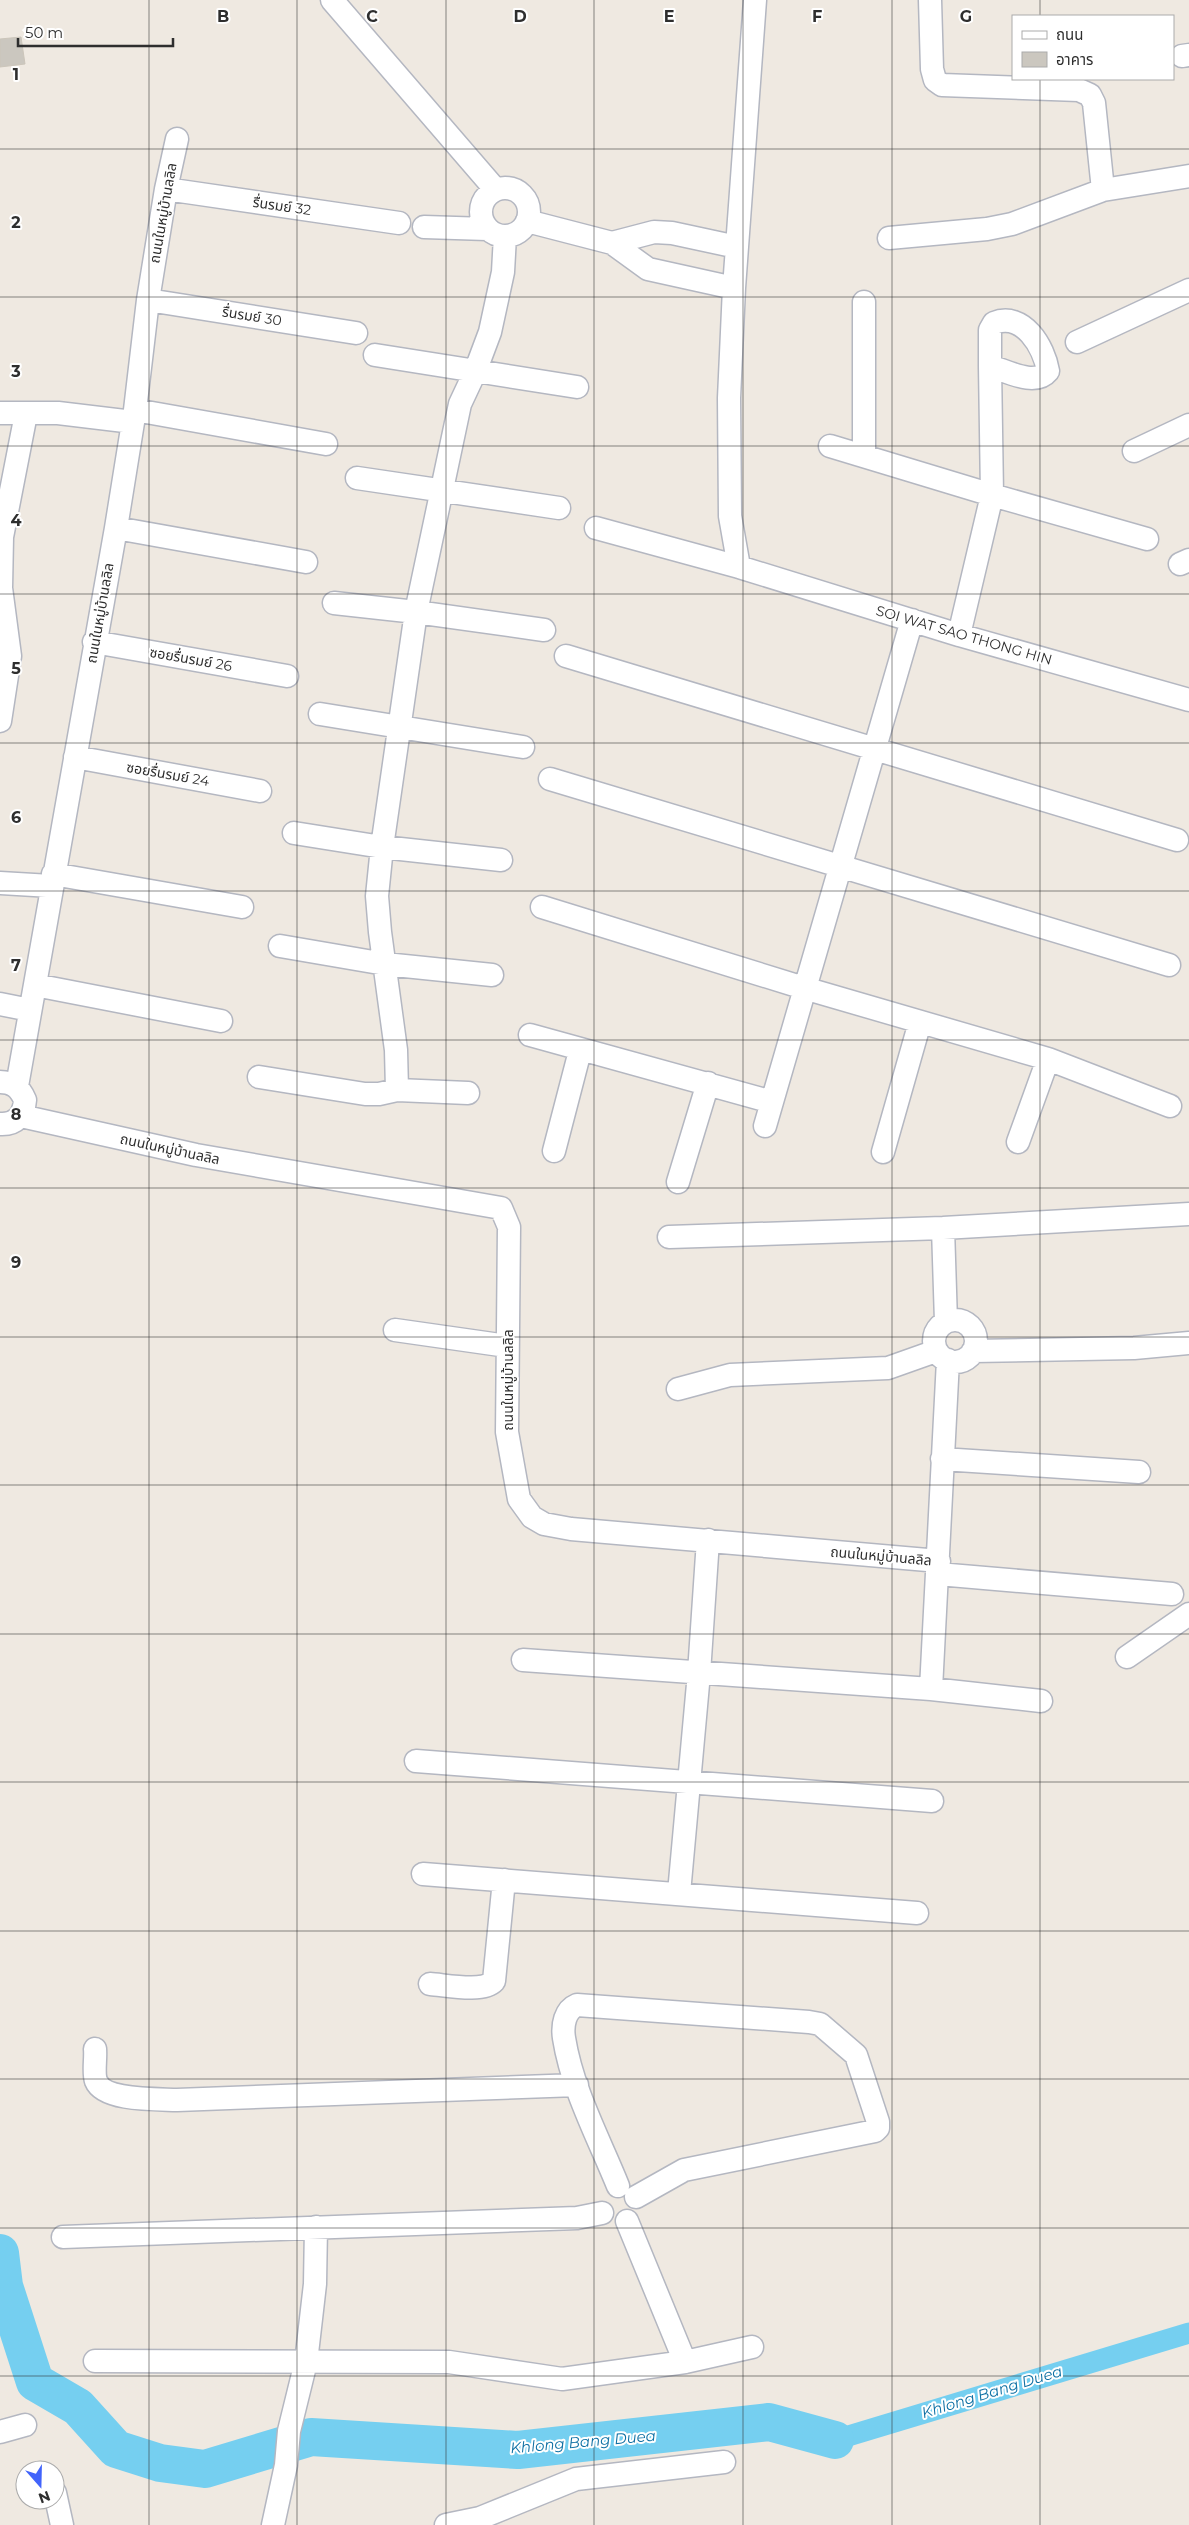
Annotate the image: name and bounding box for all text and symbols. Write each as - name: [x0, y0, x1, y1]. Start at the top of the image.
- text: B: [217, 7, 229, 26]
- text: C: [366, 7, 378, 26]
- text: D: [513, 7, 527, 26]
- text: E: [664, 7, 674, 26]
- text: F: [812, 7, 822, 26]
- text: G: [960, 7, 972, 26]
- scale bar: [18, 15, 172, 47]
- legend: [1012, 15, 1174, 80]
- text: 50 m: [25, 23, 63, 42]
- text: ถนน: [1056, 25, 1083, 44]
- text: อาคาร: [1056, 50, 1093, 69]
- text: 1: [13, 65, 19, 84]
- street label: ถนนในหมู่บ้านลลิล: [145, 161, 181, 265]
- street label: รื่นรมย์ 32: [251, 192, 312, 219]
- text: 2: [11, 213, 21, 232]
- street label: รื่นรมย์ 30: [220, 301, 283, 330]
- text: 3: [10, 362, 21, 381]
- text: 4: [10, 511, 22, 530]
- street label: ถนนในหมู่บ้านลลิล: [82, 561, 118, 665]
- street label: SOI WAT SAO THONG HIN: [874, 601, 1054, 669]
- street label: ซอยรื่นรมย์ 26: [148, 642, 234, 675]
- text: 5: [11, 659, 21, 678]
- street label: ซอยรื่นรมย์ 24: [125, 757, 212, 790]
- text: 6: [11, 808, 21, 827]
- text: 7: [11, 956, 21, 975]
- text: 8: [11, 1105, 21, 1124]
- street label: ถนนในหมู่บ้านลลิล: [118, 1130, 222, 1168]
- text: 9: [11, 1253, 21, 1272]
- street label: ถนนในหมู่บ้านลลิล: [499, 1329, 517, 1431]
- street label: ถนนในหมู่บ้านลลิล: [830, 1543, 932, 1569]
- water label: Khlong Bang Duea: [919, 2361, 1065, 2422]
- water label: Khlong Bang Duea: [509, 2426, 657, 2457]
- north arrow: [15, 2460, 65, 2510]
- text: N: [36, 2487, 53, 2508]

